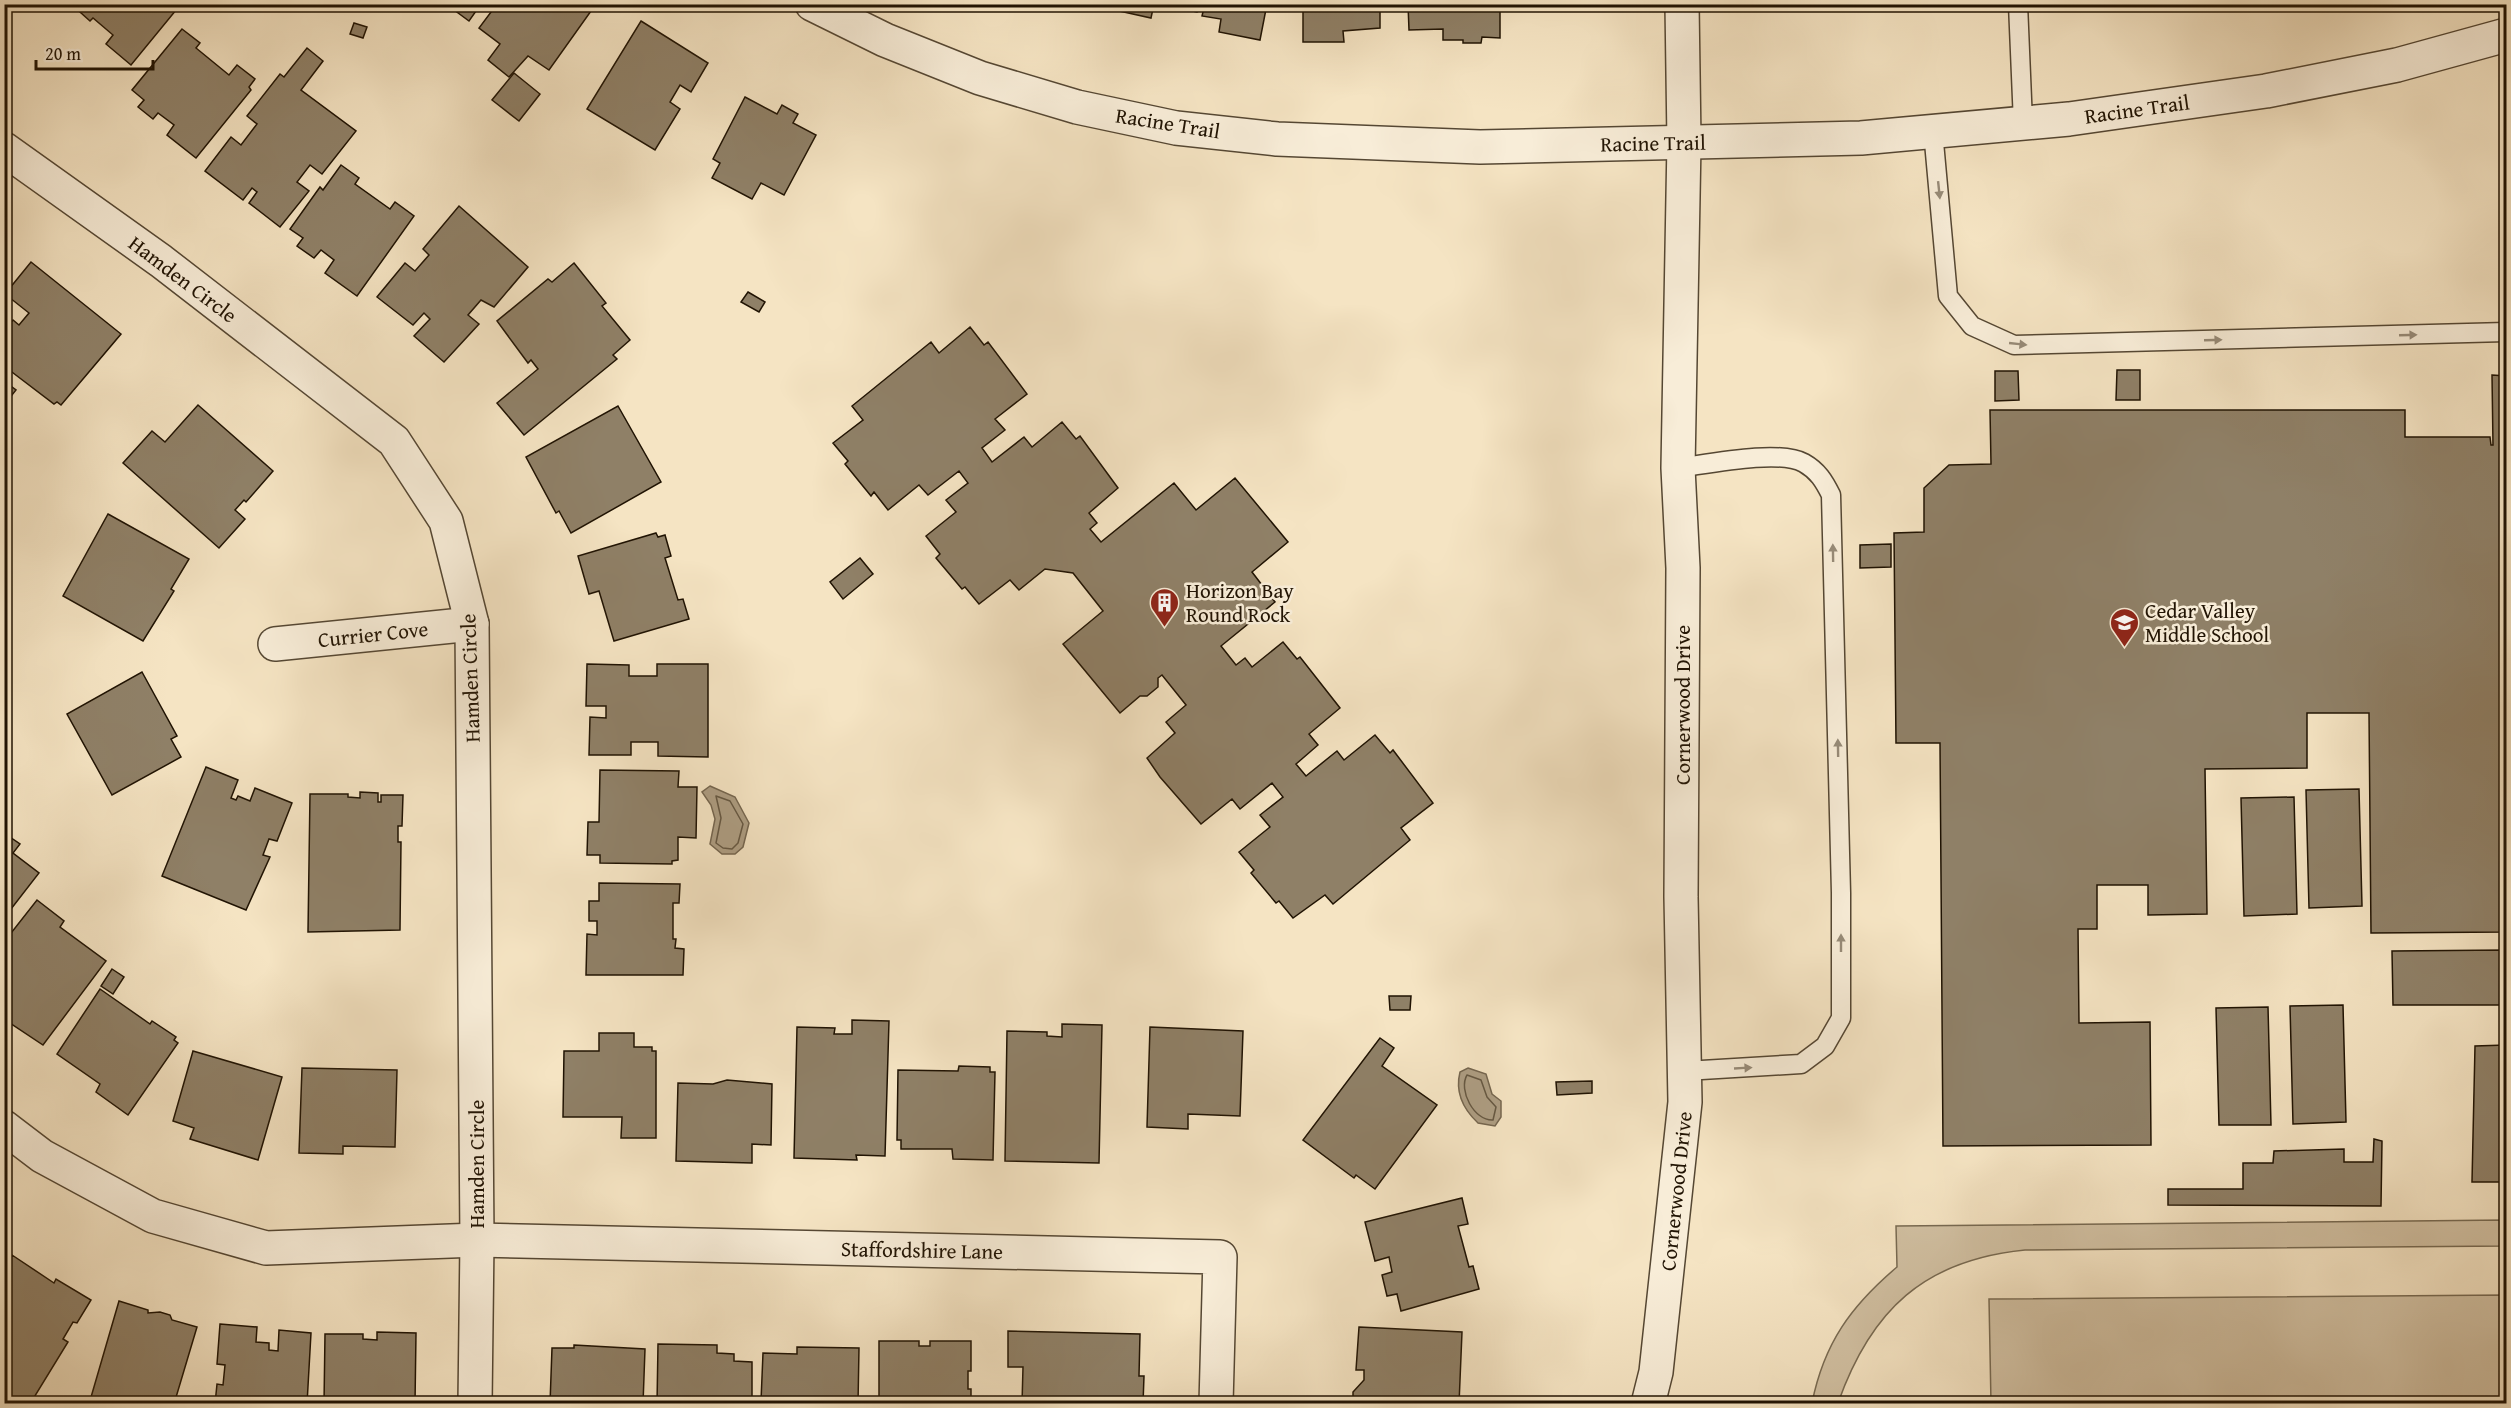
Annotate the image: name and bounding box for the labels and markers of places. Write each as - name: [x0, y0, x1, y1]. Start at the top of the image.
- place label: Horizon Bay Round Rock: [1186, 575, 1294, 630]
- building icon: Horizon Bay Round Rock: [1149, 586, 1181, 628]
- place label: Cedar Valley Middle School: [2145, 595, 2269, 650]
- school or university icon: Cedar Valley Middle School: [2108, 606, 2140, 648]

